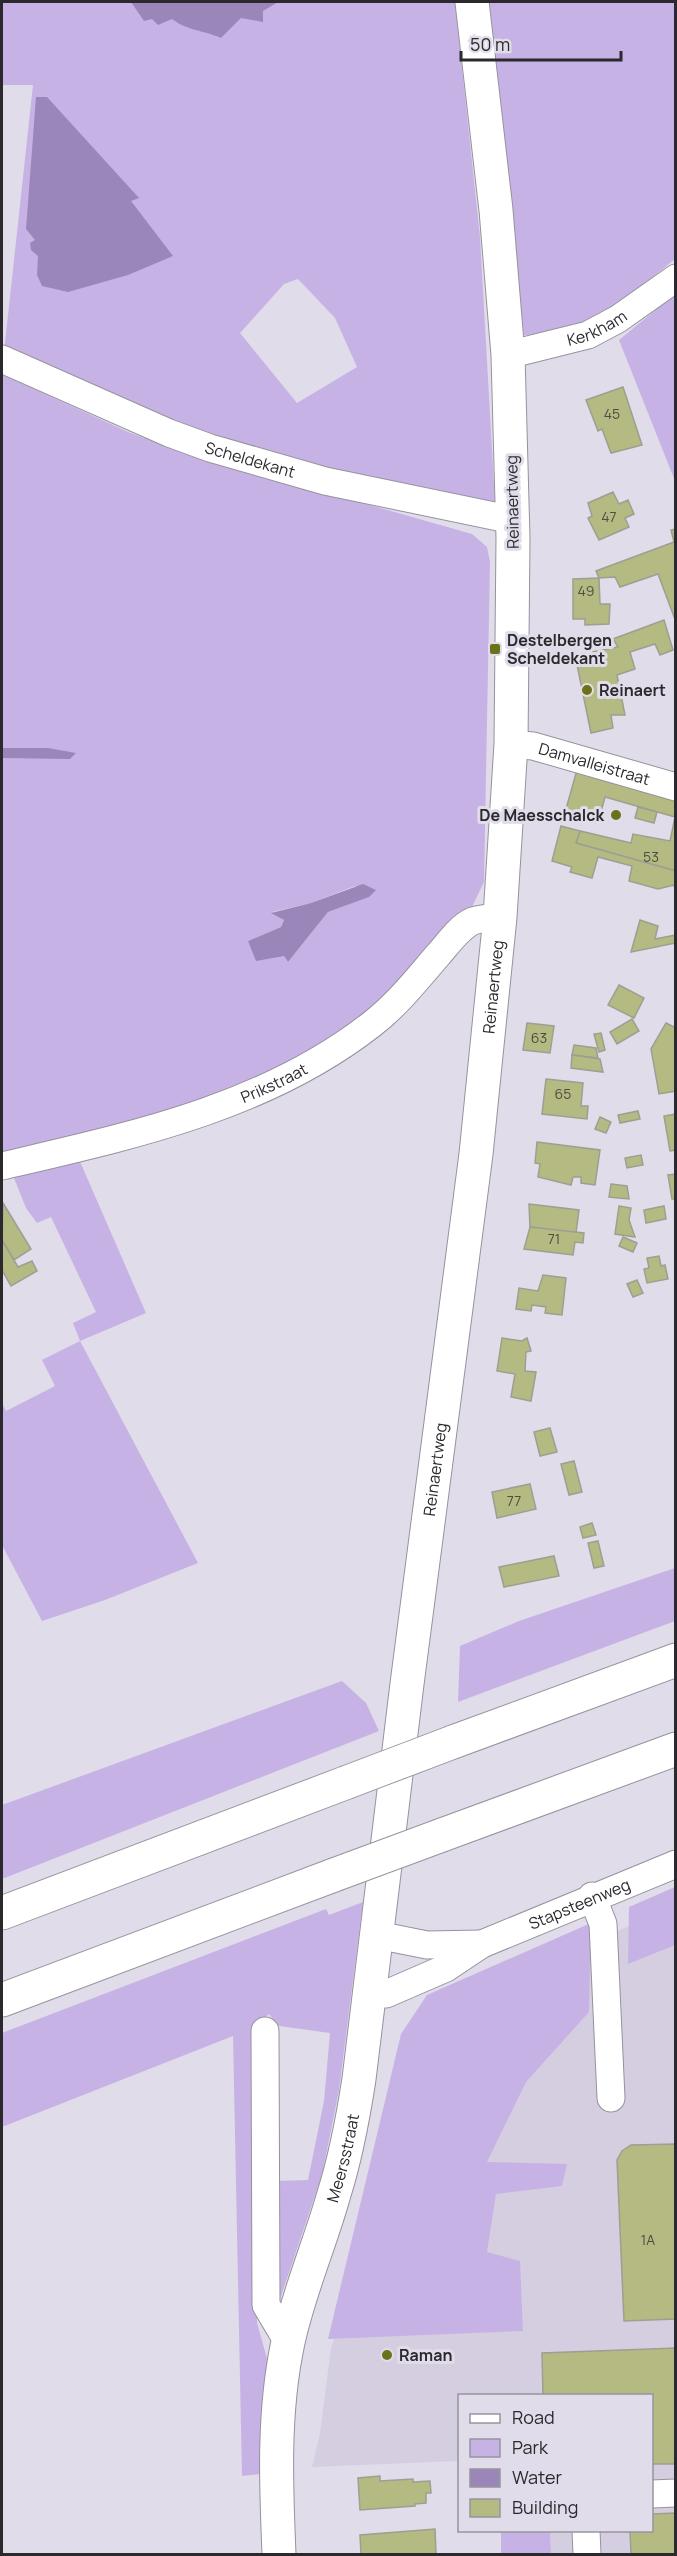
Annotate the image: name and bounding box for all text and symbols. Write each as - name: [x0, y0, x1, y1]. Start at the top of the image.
- scale bar: [461, 24, 622, 62]
- text: 50 m: [470, 32, 510, 56]
- street label: Kerkham: [565, 305, 631, 351]
- house number: 45: [604, 404, 620, 423]
- street label: Scheldekant: [202, 436, 298, 483]
- street label: Reinaertweg: [500, 455, 524, 549]
- house number: 47: [601, 507, 617, 526]
- house number: 49: [578, 581, 594, 600]
- place label: Destelbergen Scheldekant: [507, 629, 612, 669]
- marker: Destelbergen Scheldekant: [488, 642, 502, 656]
- place label: Reinaert: [599, 679, 666, 701]
- marker: Reinaert: [580, 683, 594, 697]
- street label: Damvalleistraat: [536, 737, 653, 790]
- place label: De Maesschalck: [479, 804, 604, 826]
- marker: De Maesschalck: [609, 808, 623, 822]
- house number: 53: [643, 847, 659, 866]
- street label: Reinaertweg: [477, 939, 509, 1035]
- house number: 63: [531, 1028, 547, 1047]
- street label: Prikstraat: [237, 1058, 311, 1108]
- house number: 65: [555, 1084, 571, 1103]
- house number: 71: [548, 1229, 560, 1248]
- street label: Reinaertweg: [418, 1421, 452, 1517]
- house number: 77: [507, 1491, 521, 1510]
- street label: Stapsteenweg: [525, 1873, 633, 1935]
- street label: Meersstraat: [321, 2112, 364, 2205]
- house number: 1A: [641, 2230, 655, 2249]
- place label: Raman: [399, 2344, 452, 2366]
- marker: Raman: [380, 2348, 394, 2362]
- legend: [458, 2394, 653, 2532]
- text: Road: [512, 2405, 555, 2429]
- text: Park: [512, 2435, 549, 2459]
- text: Water: [512, 2465, 562, 2489]
- text: Building: [512, 2495, 578, 2519]

